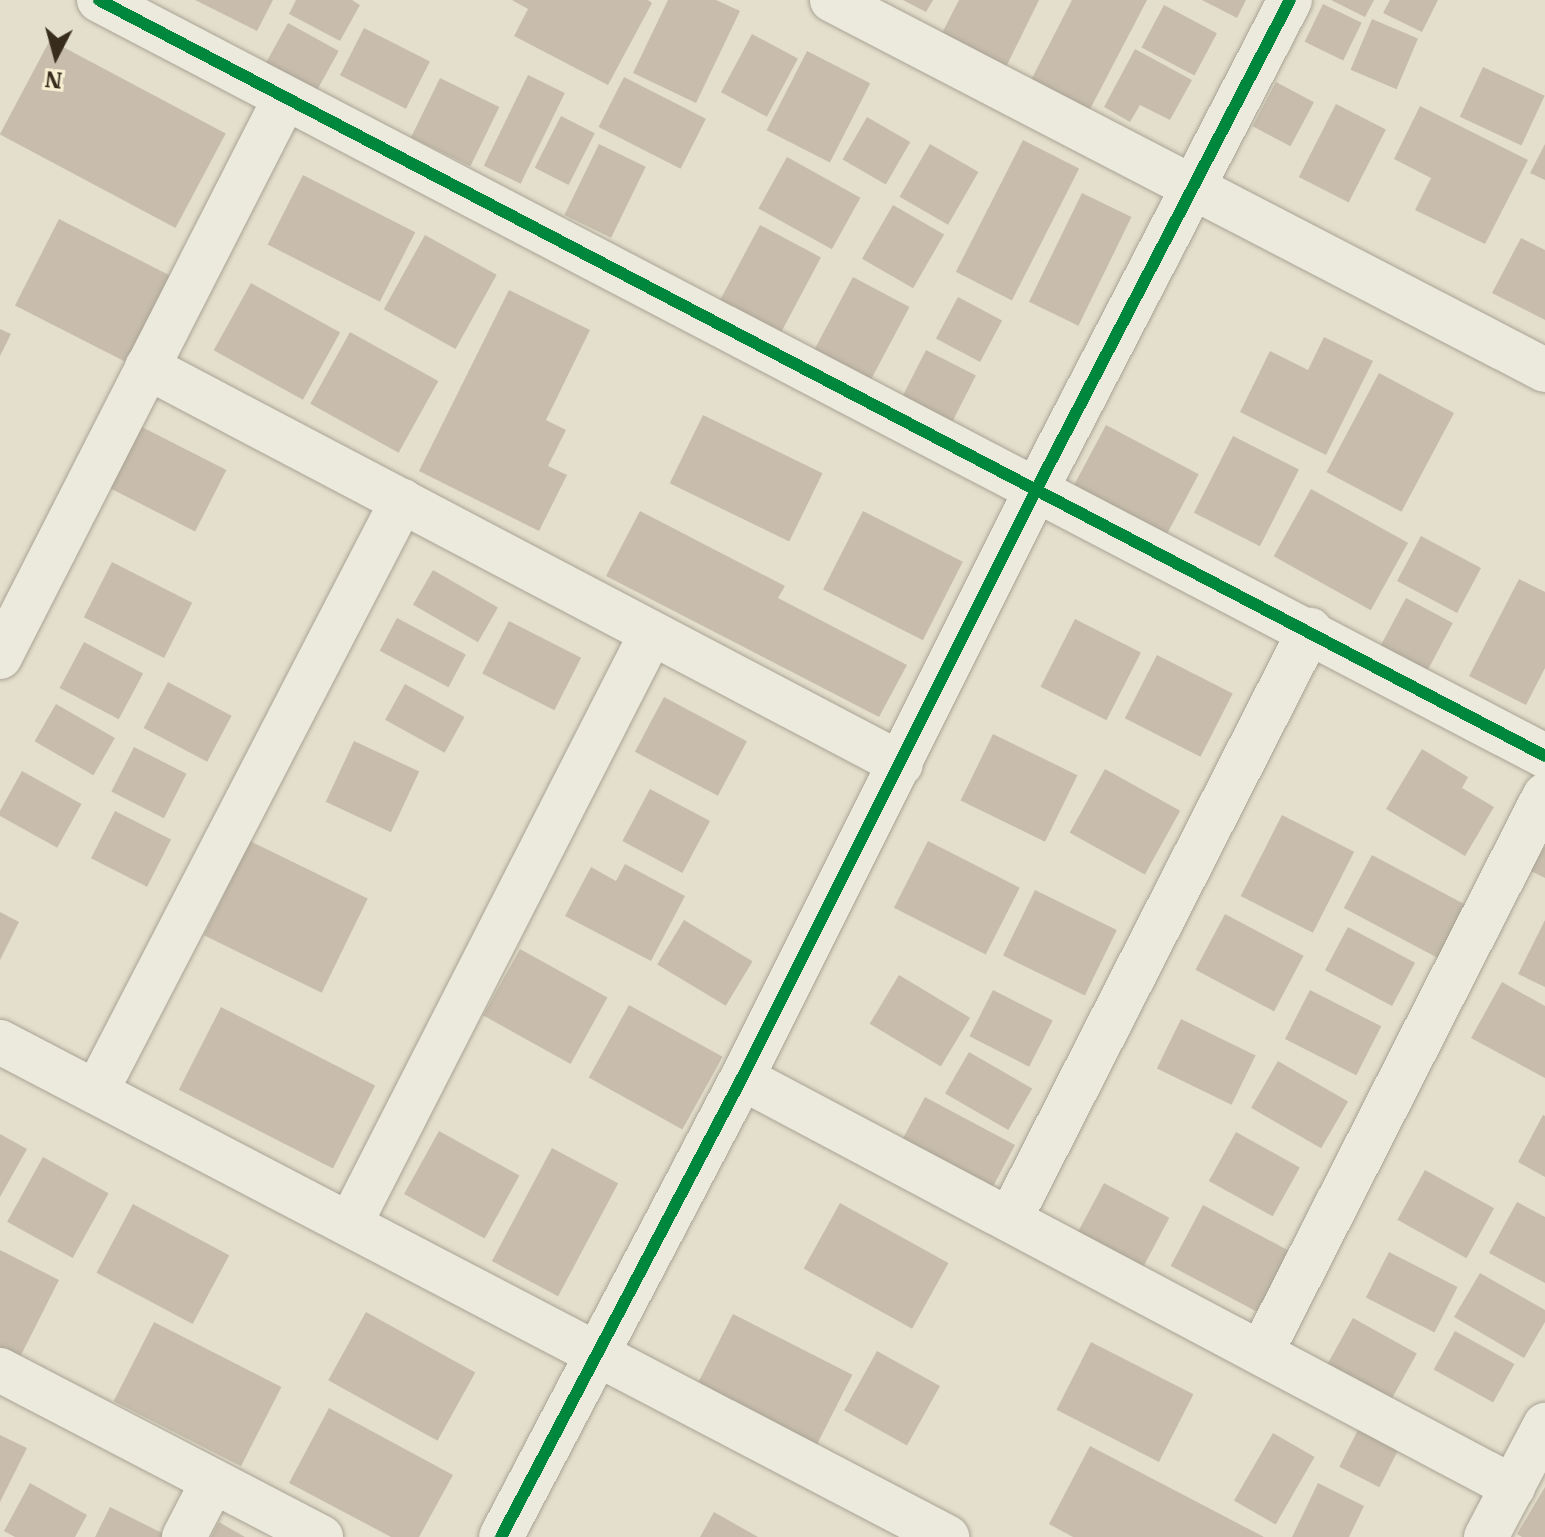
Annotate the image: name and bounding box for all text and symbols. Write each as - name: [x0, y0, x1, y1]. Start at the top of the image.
- north arrow: [16, 16, 96, 96]
- text: N: [43, 65, 64, 96]

